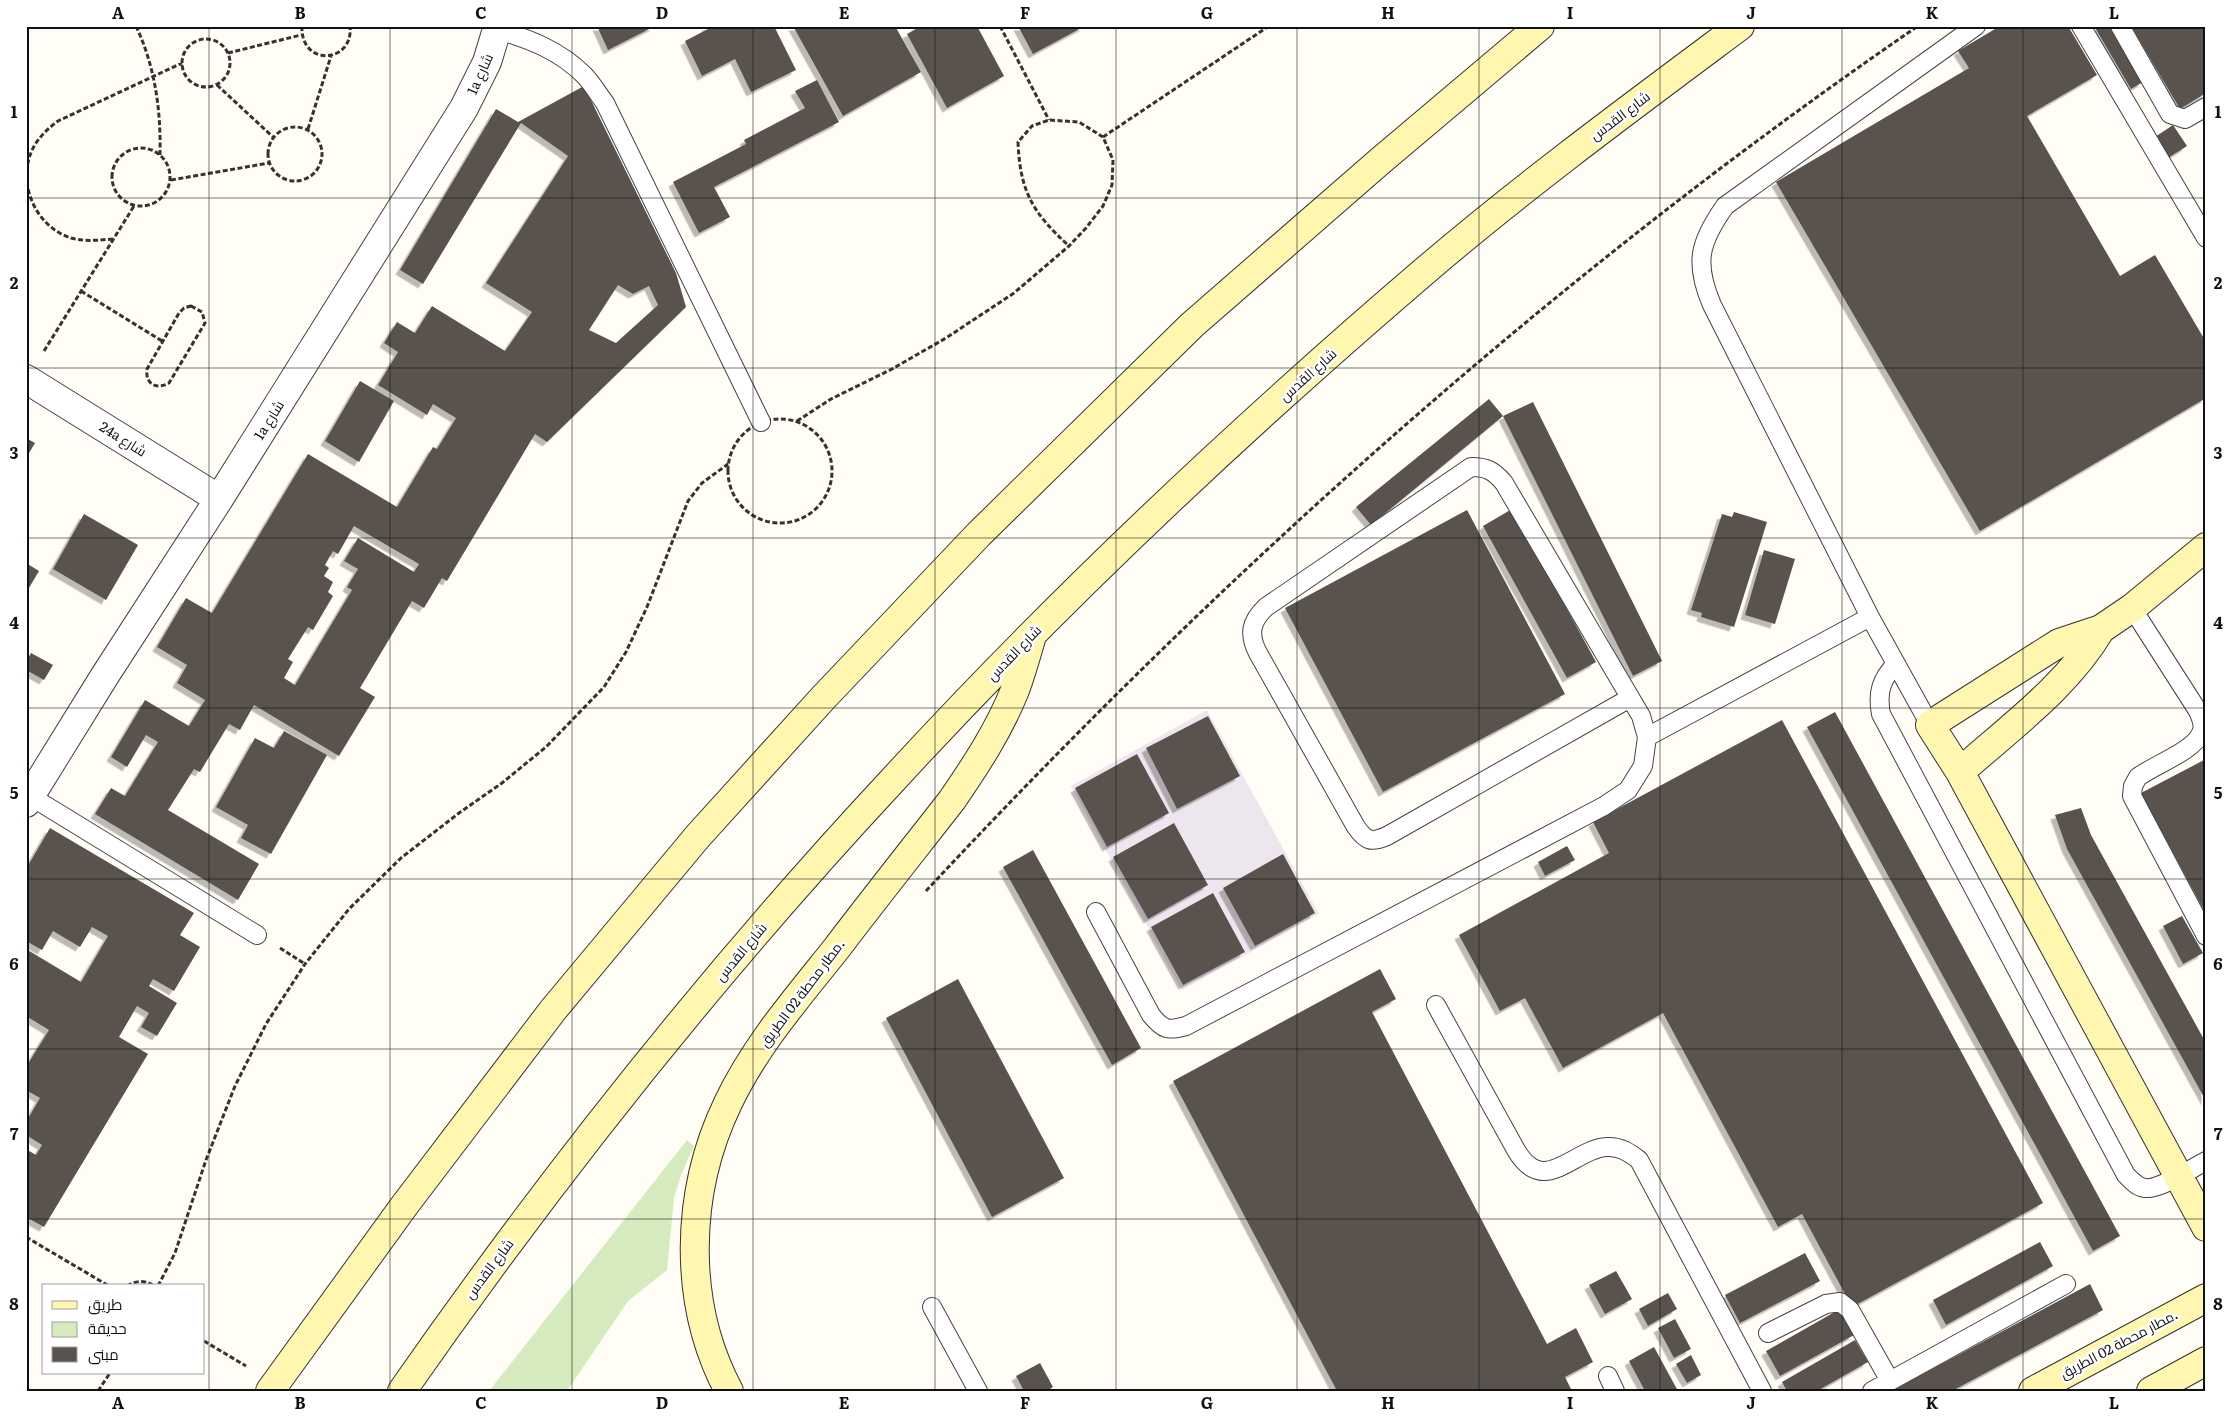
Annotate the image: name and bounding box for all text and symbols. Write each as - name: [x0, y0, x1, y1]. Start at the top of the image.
- text: A: [112, 0, 124, 24]
- text: B: [294, 0, 306, 24]
- text: C: [475, 0, 487, 24]
- text: D: [656, 0, 668, 24]
- text: E: [839, 0, 850, 24]
- text: F: [1020, 0, 1030, 24]
- text: G: [1201, 0, 1213, 24]
- text: H: [1381, 0, 1395, 24]
- text: I: [1567, 0, 1573, 24]
- text: J: [1746, 0, 1756, 24]
- text: K: [1926, 0, 1939, 24]
- text: L: [2109, 0, 2119, 24]
- street label: 1a شارع: [461, 50, 497, 97]
- street label: شارع القدس: [1585, 86, 1654, 145]
- text: 1: [11, 99, 18, 123]
- text: 1: [2215, 99, 2222, 123]
- text: 2: [10, 270, 19, 294]
- text: 2: [2214, 270, 2223, 294]
- street label: شارع القدس: [1274, 343, 1340, 405]
- street label: 1a شارع: [248, 396, 288, 443]
- street label: 24a شارع: [96, 416, 151, 460]
- text: 3: [10, 440, 19, 464]
- text: 3: [2214, 440, 2223, 464]
- text: 4: [9, 610, 19, 634]
- text: 4: [2213, 610, 2223, 634]
- street label: شارع القدس: [981, 620, 1045, 685]
- text: 5: [10, 780, 19, 804]
- text: 5: [2214, 780, 2223, 804]
- street label: شارع القدس: [710, 918, 771, 985]
- street label: مطار محطة 02 الطريق.: [754, 934, 849, 1051]
- text: 6: [9, 951, 19, 975]
- text: 6: [2213, 951, 2223, 975]
- text: 7: [10, 1121, 19, 1145]
- text: 7: [2214, 1121, 2223, 1145]
- street label: شارع القدس: [459, 1234, 518, 1303]
- legend: [42, 1284, 205, 1374]
- text: 8: [9, 1291, 19, 1315]
- text: 8: [2213, 1291, 2223, 1315]
- text: طريق: [88, 1292, 122, 1315]
- street label: مطار محطة 02 الطريق.: [2056, 1304, 2181, 1383]
- text: حديقة: [88, 1316, 127, 1339]
- text: مبنى: [88, 1342, 119, 1365]
- text: A: [112, 1390, 124, 1414]
- text: B: [294, 1390, 306, 1414]
- text: C: [475, 1390, 487, 1414]
- text: D: [656, 1390, 668, 1414]
- text: E: [839, 1390, 850, 1414]
- text: F: [1020, 1390, 1030, 1414]
- text: G: [1201, 1390, 1213, 1414]
- text: H: [1381, 1390, 1395, 1414]
- text: I: [1567, 1390, 1573, 1414]
- text: J: [1746, 1390, 1756, 1414]
- text: K: [1926, 1390, 1939, 1414]
- text: L: [2109, 1390, 2119, 1414]

